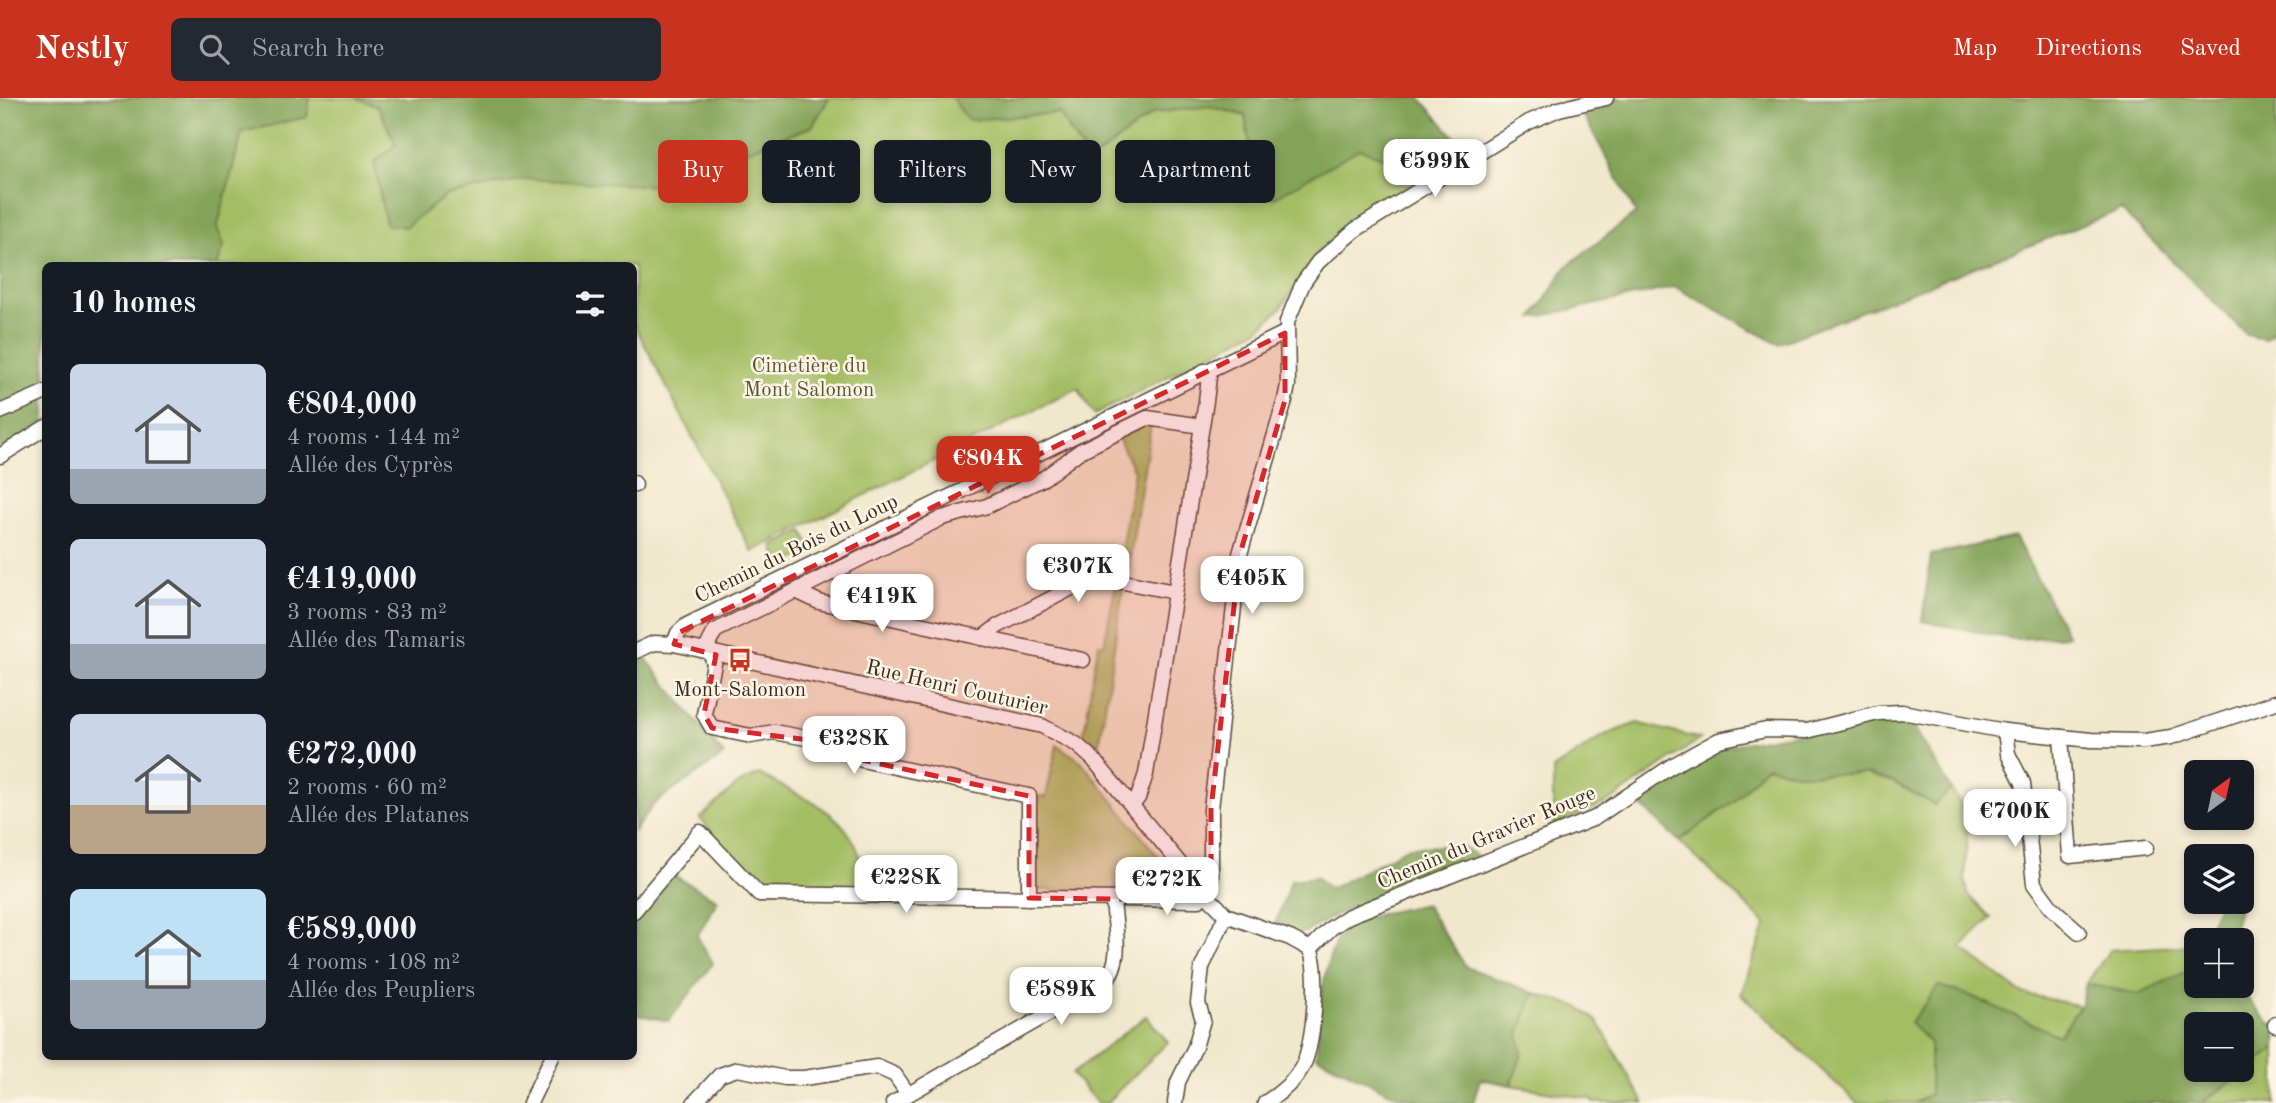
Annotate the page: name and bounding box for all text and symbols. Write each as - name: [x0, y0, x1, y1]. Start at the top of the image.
- search box: [171, 18, 661, 81]
- icon: search: [195, 30, 233, 68]
- text: Nestly: [35, 33, 129, 66]
- text: Search here: [251, 36, 385, 62]
- text: Map: [1953, 37, 1997, 61]
- text: Directions: [2035, 37, 2142, 61]
- text: Saved: [2180, 37, 2241, 61]
- chip: Buy: [658, 140, 748, 203]
- chip: Rent: [762, 140, 860, 203]
- chip: Filters: [874, 140, 991, 203]
- chip: New: [1005, 140, 1101, 203]
- chip: Apartment: [1115, 140, 1275, 203]
- pin: €599K: [1386, 140, 1484, 199]
- text: €599K: [1399, 150, 1471, 173]
- icon: filters: [571, 285, 609, 323]
- text: 10 homes: [70, 289, 196, 319]
- park label: Cimetière du Mont Salomon: [744, 356, 874, 401]
- text: €804,000: [287, 390, 417, 420]
- icon: home: [126, 392, 210, 476]
- text: 4 rooms · 144 m²: [287, 426, 460, 449]
- pin: €804K: [939, 436, 1037, 496]
- text: €804K: [952, 447, 1024, 470]
- text: Allée des Cyprès: [287, 454, 453, 477]
- street label: Chemin du Bois du Loup: [692, 491, 901, 608]
- pin: €307K: [1029, 545, 1127, 604]
- text: €307K: [1042, 555, 1114, 578]
- pin: €405K: [1203, 556, 1301, 616]
- text: €419,000: [287, 565, 417, 595]
- icon: home: [126, 567, 210, 651]
- text: €405K: [1216, 567, 1288, 590]
- pin: €419K: [833, 574, 931, 634]
- text: €419K: [846, 585, 918, 608]
- text: 3 rooms · 83 m²: [287, 601, 447, 624]
- text: Allée des Tamaris: [287, 629, 465, 652]
- bus stop icon: Mont-Salomon: [726, 646, 754, 674]
- street label: Rue Henri Couturier: [864, 657, 1050, 720]
- place label: Mont-Salomon: [674, 680, 806, 701]
- pin: €328K: [805, 716, 903, 776]
- text: €328K: [818, 727, 890, 750]
- text: €272,000: [287, 740, 417, 770]
- icon: home: [126, 742, 210, 826]
- north arrow: [2184, 760, 2254, 830]
- map controls: [2184, 760, 2254, 1082]
- text: 2 rooms · 60 m²: [287, 776, 447, 799]
- street label: Chemin du Gravier Rouge: [1374, 783, 1599, 894]
- pin: €700K: [1966, 790, 2064, 849]
- text: €700K: [1979, 800, 2051, 823]
- text: Allée des Platanes: [287, 804, 469, 827]
- button: layers: [2184, 844, 2254, 914]
- pin: €228K: [857, 856, 955, 915]
- pin: €272K: [1118, 858, 1216, 917]
- text: €228K: [870, 866, 942, 889]
- text: €272K: [1131, 868, 1203, 891]
- text: €589,000: [287, 915, 417, 945]
- icon: home: [126, 917, 210, 1001]
- button: +: [2184, 928, 2254, 998]
- text: 4 rooms · 108 m²: [287, 951, 460, 974]
- pin: €589K: [1012, 968, 1110, 1027]
- text: €589K: [1025, 978, 1097, 1001]
- text: Allée des Peupliers: [287, 979, 475, 1002]
- button: −: [2184, 1012, 2254, 1082]

